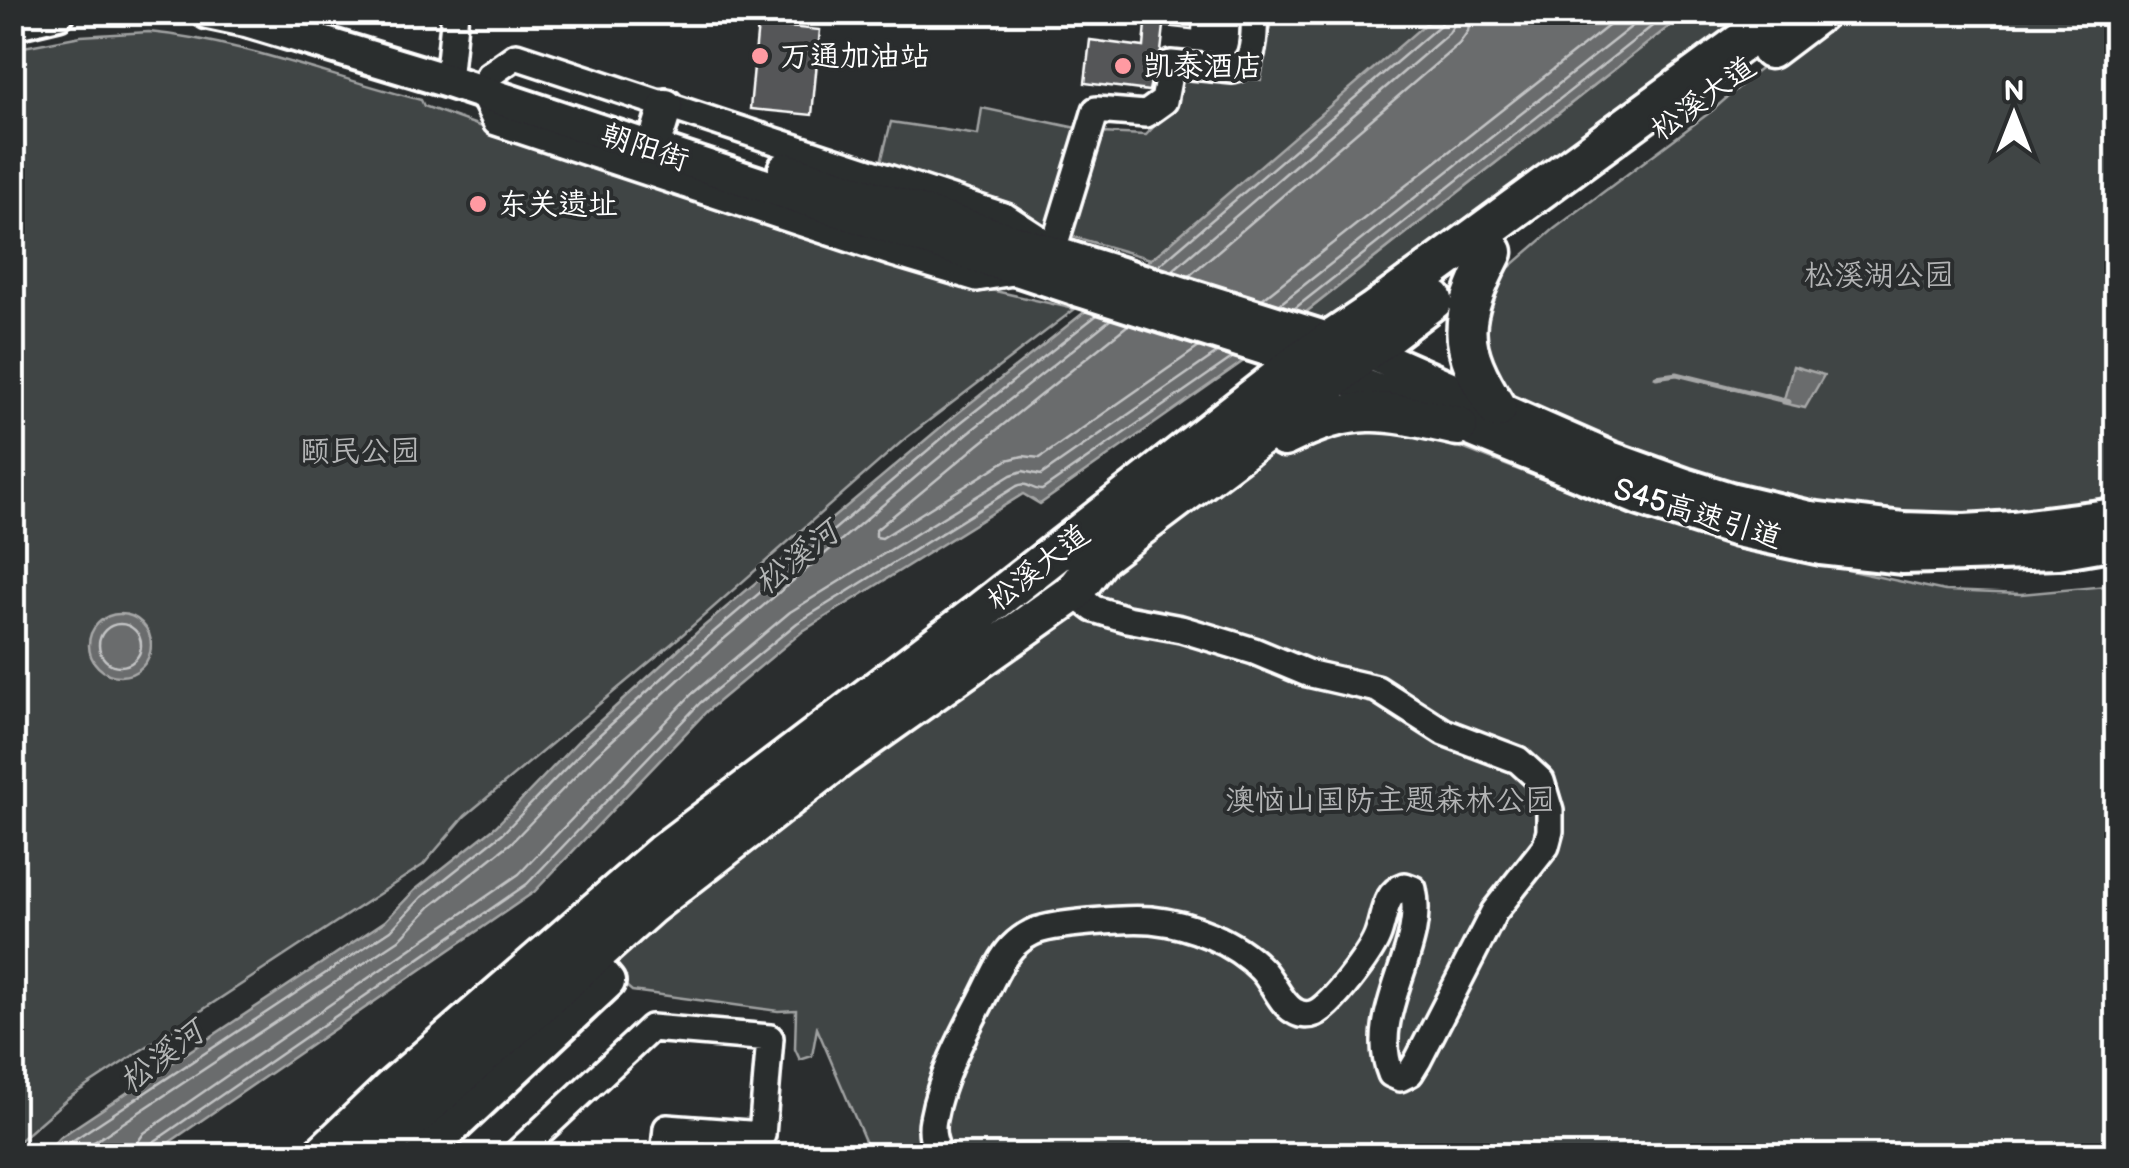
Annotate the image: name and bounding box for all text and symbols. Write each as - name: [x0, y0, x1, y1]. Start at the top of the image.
- place label: 万通加油站: [780, 39, 930, 75]
- marker: 万通加油站: [749, 45, 771, 67]
- place label: 凯泰酒店: [1143, 49, 1263, 85]
- street label: 松溪大道: [1644, 49, 1763, 149]
- marker: 凯泰酒店: [1112, 55, 1134, 77]
- north arrow: [1964, 65, 2064, 165]
- text: N: [2003, 75, 2025, 108]
- street label: 朝阳街: [596, 117, 693, 179]
- place label: 东关遗址: [498, 187, 618, 223]
- marker: 东关遗址: [467, 193, 489, 215]
- park label: 松溪湖公园: [1804, 258, 1954, 294]
- park label: 颐民公园: [300, 434, 420, 470]
- street label: S45高速引道: [1609, 471, 1786, 557]
- water label: 松溪河: [747, 510, 851, 603]
- street label: 松溪大道: [980, 517, 1097, 619]
- park label: 澳恼山国防主题森林公园: [1225, 783, 1555, 819]
- water label: 松溪河: [112, 1010, 216, 1102]

